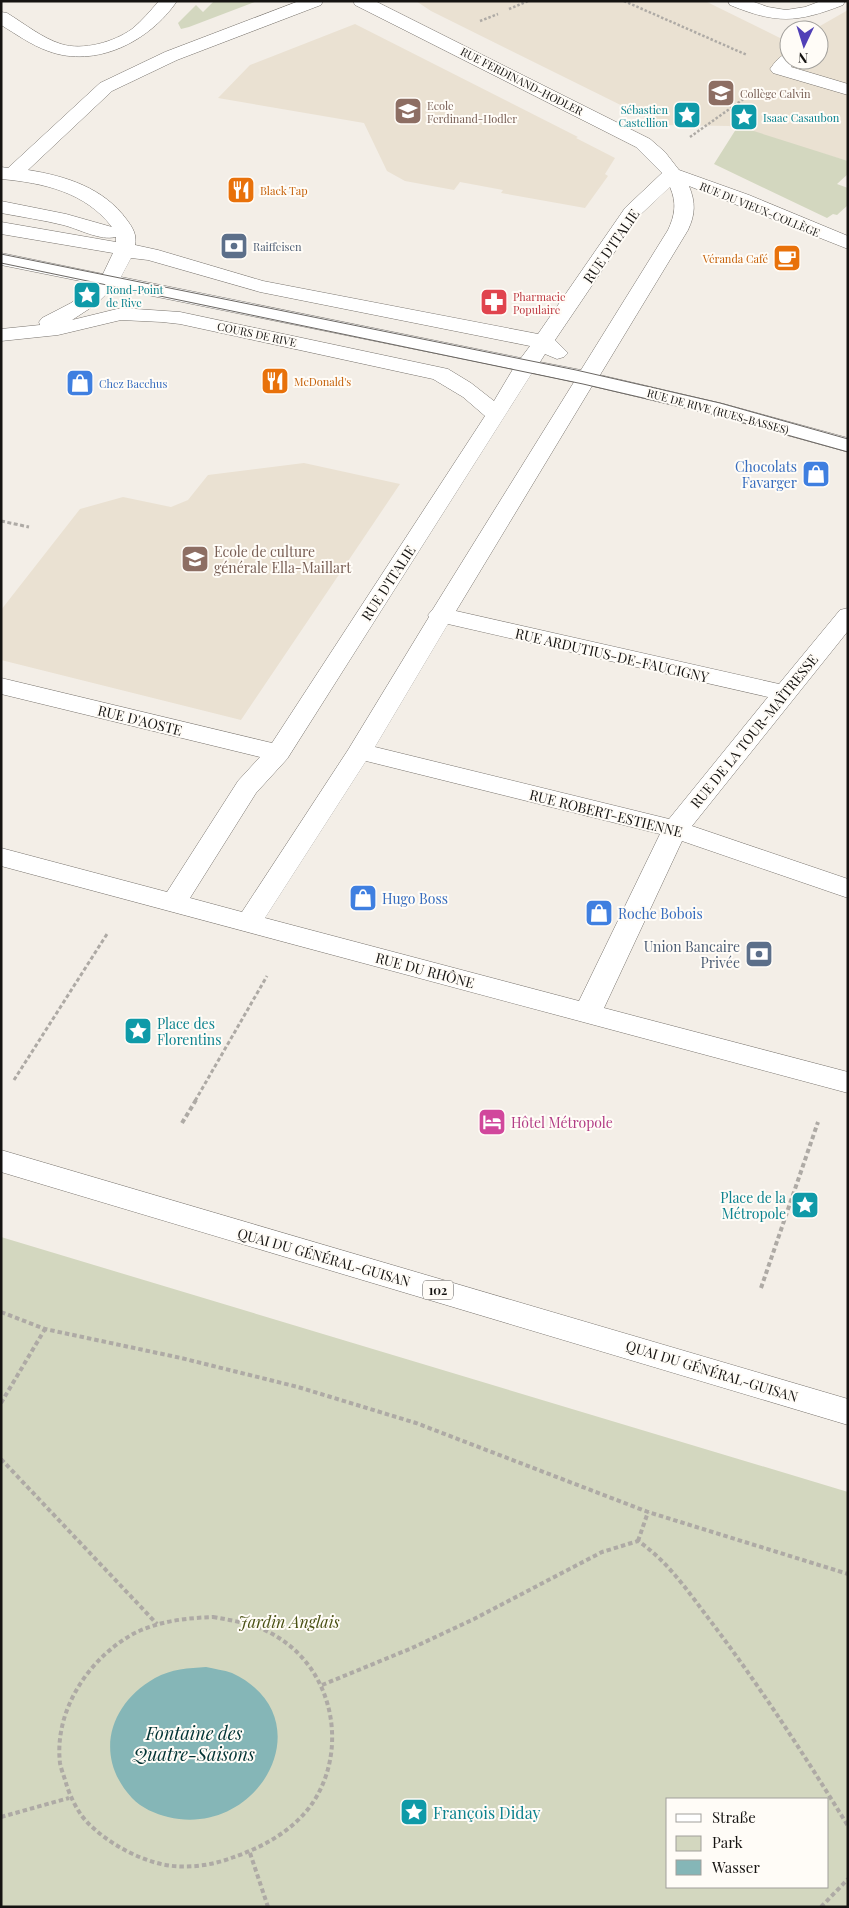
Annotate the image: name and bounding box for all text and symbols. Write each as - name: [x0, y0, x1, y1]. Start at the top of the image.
- north arrow: [779, 20, 829, 70]
- street label: RUE FERDINAND-HODLER: [458, 44, 587, 119]
- text: N: [797, 49, 809, 68]
- school or university icon: Collège Calvin: [706, 78, 736, 108]
- place label: Collège Calvin: [740, 86, 811, 101]
- school or university icon: Ecole Ferdinand-Hodler: [393, 96, 423, 126]
- place label: Ecole Ferdinand-Hodler: [427, 98, 517, 126]
- place icon: Sébastien Castellion: [672, 100, 702, 130]
- place label: Sébastien Castellion: [618, 102, 668, 130]
- place icon: Isaac Casaubon: [729, 102, 759, 132]
- place label: Isaac Casaubon: [763, 110, 840, 125]
- restaurant icon: Black Tap: [226, 175, 256, 205]
- street label: RUE DU VIEUX-COLLÈGE: [698, 178, 823, 240]
- place label: Black Tap: [260, 183, 308, 198]
- street label: RUE D'ITALIE: [579, 205, 643, 287]
- bank icon: Raiffeisen: [219, 231, 249, 261]
- place label: Raiffeisen: [253, 239, 302, 254]
- cafe icon: Véranda Café: [772, 243, 802, 273]
- place label: Véranda Café: [702, 251, 768, 266]
- place icon: Rond-Point de Rive: [72, 280, 102, 310]
- place label: Rond-Point de Rive: [106, 282, 164, 310]
- pharmacy icon: Pharmacie Populaire: [479, 287, 509, 317]
- place label: Pharmacie Populaire: [513, 289, 566, 317]
- street label: COURS DE RIVE: [216, 318, 298, 350]
- restaurant icon: McDonald's: [260, 366, 290, 396]
- shop icon: Chez Bacchus: [65, 368, 95, 398]
- place label: McDonald's: [294, 374, 351, 389]
- place label: Chez Bacchus: [99, 376, 167, 391]
- street label: RUE DE RIVE (RUES-BASSES): [645, 385, 791, 437]
- place label: Chocolats Favarger: [735, 457, 798, 492]
- shop icon: Chocolats Favarger: [801, 459, 831, 489]
- place label: Ecole de culture générale Ella-Maillart: [214, 542, 352, 577]
- street label: RUE D'ITALIE: [357, 542, 419, 624]
- school or university icon: Ecole de culture générale Ella-Maillart: [180, 544, 210, 574]
- street label: RUE ARDUTIUS-DE-FAUCIGNY: [513, 623, 711, 687]
- street label: RUE DE LA TOUR-MAÎTRESSE: [686, 650, 822, 812]
- street label: RUE D'AOSTE: [96, 700, 184, 740]
- street label: RUE ROBERT-ESTIENNE: [527, 785, 685, 841]
- shop icon: Hugo Boss: [348, 883, 378, 913]
- place label: Hugo Boss: [382, 889, 448, 908]
- shop icon: Roche Bobois: [584, 898, 614, 928]
- place label: Roche Bobois: [618, 904, 703, 923]
- place label: Union Bancaire Privée: [644, 937, 740, 972]
- bank icon: Union Bancaire Privée: [744, 939, 774, 969]
- street label: RUE DU RHÔNE: [373, 948, 477, 992]
- place label: Place des Florentins: [157, 1014, 221, 1049]
- place icon: Place des Florentins: [123, 1016, 153, 1046]
- hotel icon: Hôtel Métropole: [477, 1107, 507, 1137]
- place label: Hôtel Métropole: [511, 1113, 613, 1132]
- place label: Place de la Métropole: [720, 1188, 786, 1223]
- place icon: Place de la Métropole: [790, 1190, 820, 1220]
- street label: QUAI DU GÉNÉRAL-GUISAN: [235, 1223, 413, 1291]
- road number: 102: [423, 1280, 453, 1300]
- street label: QUAI DU GÉNÉRAL-GUISAN: [624, 1336, 800, 1406]
- park label: Jardin Anglais: [238, 1611, 340, 1632]
- water label: Fontaine des Quatre-Saisons: [132, 1721, 255, 1766]
- place icon: François Diday: [399, 1797, 429, 1827]
- legend: [666, 1798, 829, 1888]
- place label: François Diday: [433, 1802, 541, 1823]
- text: Straße: [712, 1807, 756, 1827]
- text: Park: [712, 1832, 744, 1852]
- text: Wasser: [711, 1857, 760, 1877]

